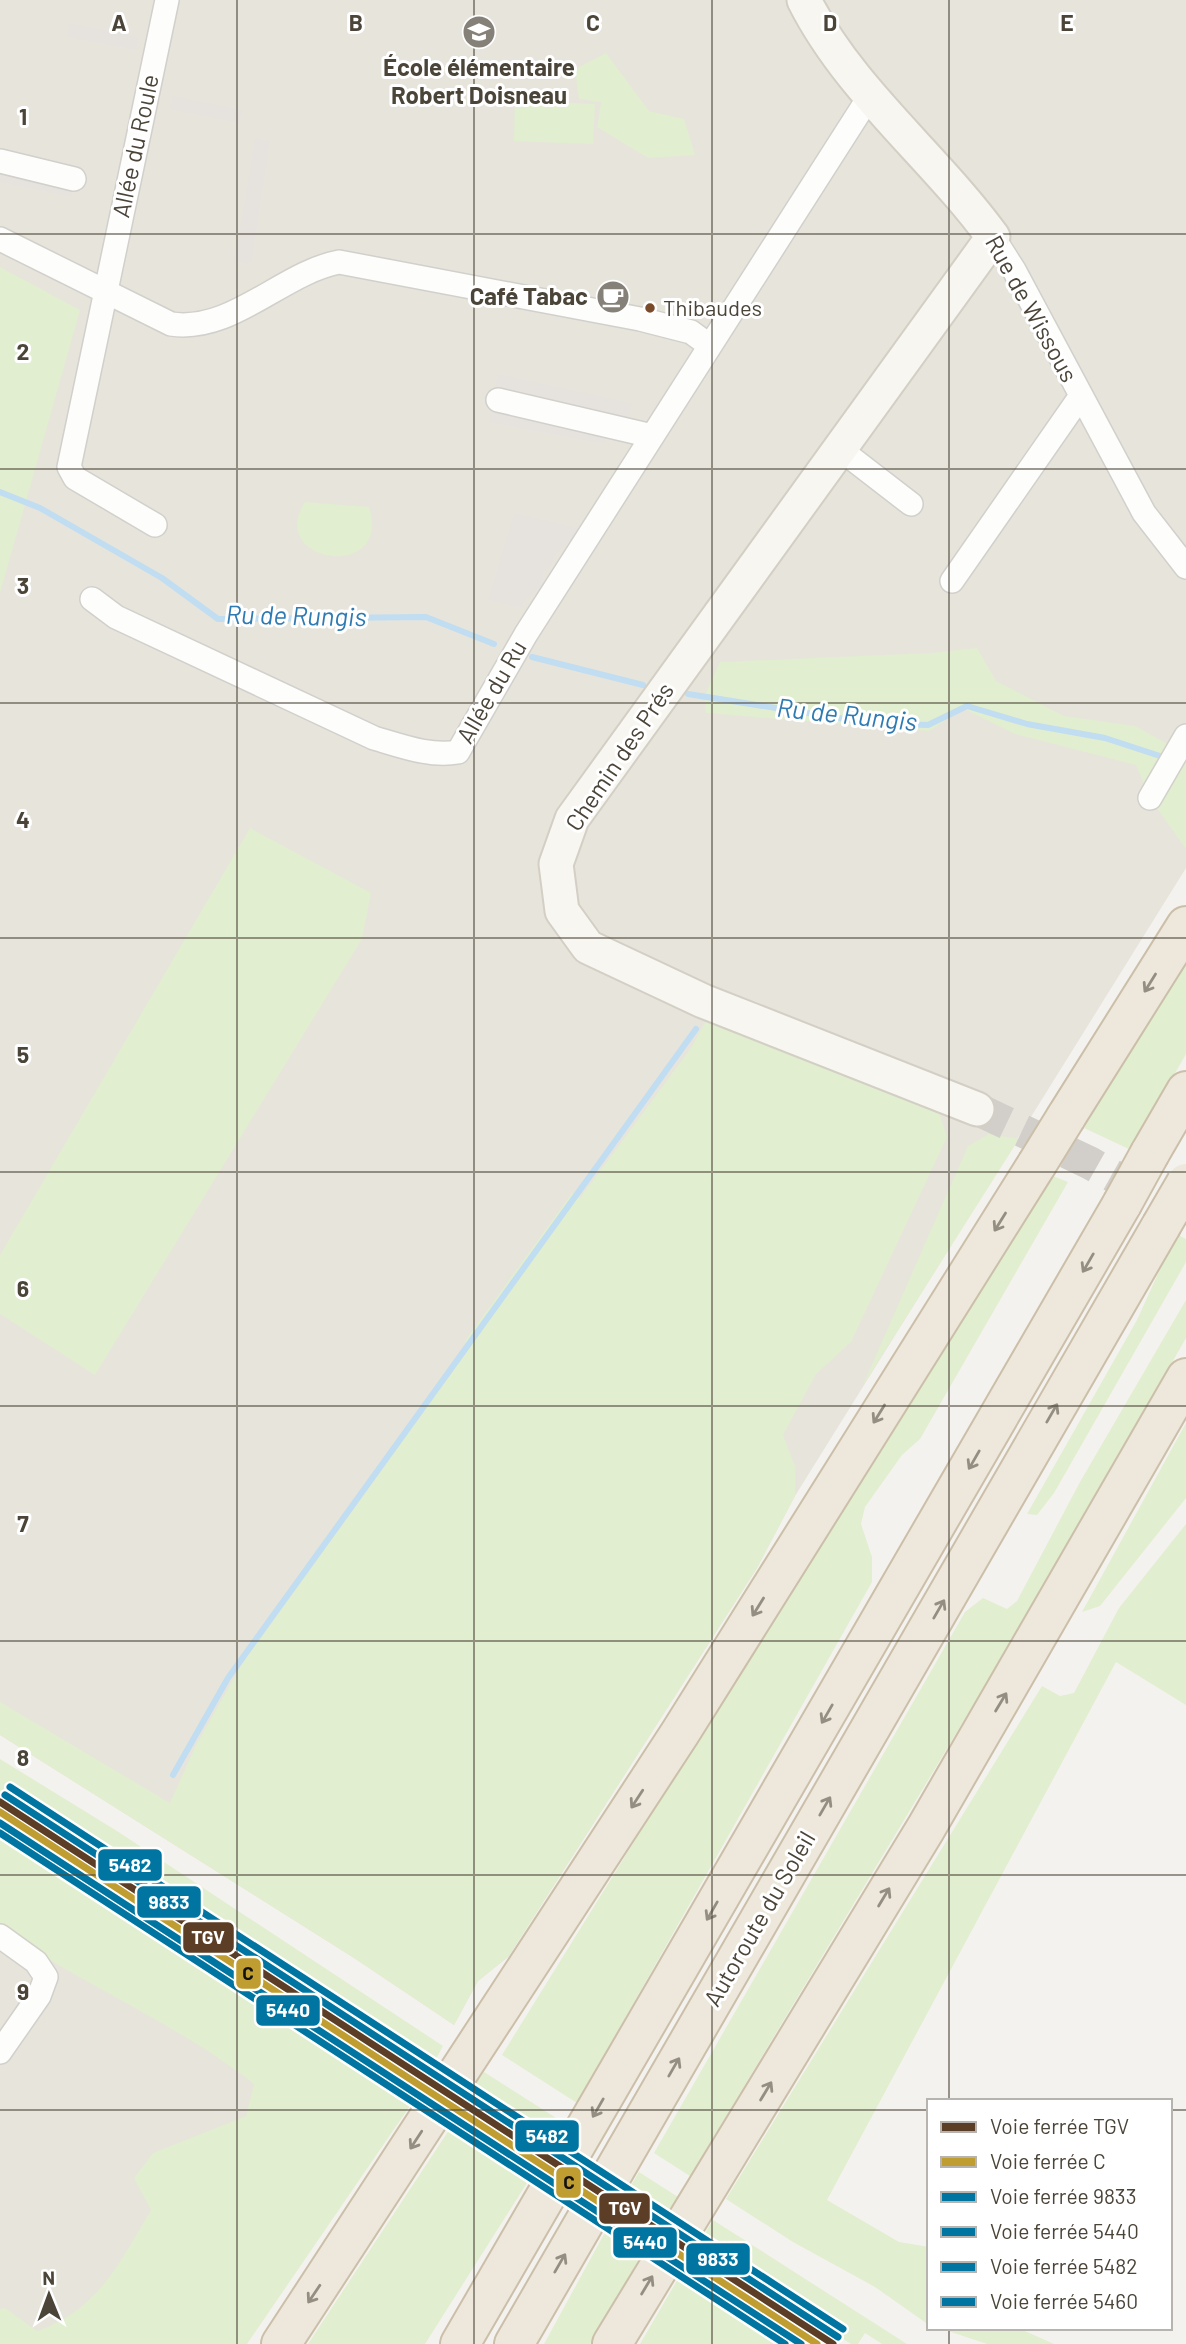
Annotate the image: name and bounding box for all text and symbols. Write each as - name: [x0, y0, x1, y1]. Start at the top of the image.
- text: A: [111, 8, 127, 36]
- text: B: [349, 8, 363, 36]
- text: C: [586, 8, 600, 36]
- text: D: [823, 8, 837, 36]
- text: E: [1060, 8, 1074, 36]
- school or university icon: École élémentaire Robert Doisneau: [460, 13, 498, 51]
- place label: École élémentaire Robert Doisneau: [383, 52, 575, 109]
- street label: Allée du Roule: [105, 71, 164, 220]
- text: 1: [19, 102, 27, 130]
- street label: Rue de Wissous: [980, 230, 1085, 387]
- cafe icon: Café Tabac: [594, 278, 632, 316]
- place label: Café Tabac: [470, 281, 588, 310]
- place label: Thibaudes: [663, 294, 762, 320]
- marker: Thibaudes: [643, 301, 657, 315]
- text: 2: [17, 337, 29, 365]
- text: 3: [17, 571, 29, 599]
- water label: Ru de Rungis: [225, 598, 367, 631]
- street label: Allée du Ru: [450, 635, 532, 748]
- street label: Chemin des Prés: [558, 676, 679, 836]
- water label: Ru de Rungis: [775, 691, 919, 736]
- text: 4: [16, 805, 30, 833]
- one-way arrow: [1142, 973, 1156, 993]
- text: 5: [17, 1040, 29, 1068]
- one-way arrow: [993, 1211, 1007, 1231]
- one-way arrow: [1081, 1252, 1094, 1273]
- text: 6: [17, 1274, 29, 1302]
- one-way arrow: [872, 1404, 887, 1423]
- one-way arrow: [1045, 1404, 1059, 1424]
- one-way arrow: [967, 1449, 980, 1470]
- text: 7: [17, 1509, 29, 1537]
- one-way arrow: [751, 1597, 766, 1616]
- one-way arrow: [932, 1600, 946, 1620]
- one-way arrow: [994, 1692, 1008, 1712]
- one-way arrow: [820, 1704, 834, 1724]
- text: 8: [17, 1743, 29, 1771]
- one-way arrow: [630, 1789, 644, 1809]
- one-way arrow: [819, 1796, 832, 1817]
- street label: Autoroute du Soleil: [697, 1826, 821, 2011]
- line badge: 5482: [97, 1848, 163, 1882]
- text: 5482: [109, 1853, 151, 1876]
- line badge: 9833: [136, 1885, 202, 1919]
- one-way arrow: [877, 1888, 892, 1907]
- text: 9833: [149, 1890, 189, 1913]
- one-way arrow: [705, 1901, 719, 1921]
- line badge: TGV: [182, 1921, 235, 1954]
- text: TGV: [191, 1925, 225, 1948]
- line badge: C: [235, 1957, 262, 1990]
- text: C: [242, 1961, 254, 1984]
- text: 9: [17, 1977, 29, 2005]
- line badge: 5440: [255, 1994, 321, 2027]
- text: 5440: [266, 1998, 310, 2021]
- one-way arrow: [668, 2057, 682, 2077]
- one-way arrow: [759, 2082, 773, 2102]
- one-way arrow: [591, 2097, 604, 2118]
- legend: [927, 2099, 1172, 2330]
- text: Voie ferrée TGV: [990, 2113, 1129, 2138]
- line badge: 5482: [514, 2119, 580, 2153]
- text: 5482: [526, 2124, 568, 2147]
- one-way arrow: [409, 2130, 423, 2150]
- text: Voie ferrée C: [990, 2148, 1106, 2173]
- line badge: C: [555, 2166, 582, 2199]
- text: C: [563, 2170, 575, 2193]
- text: Voie ferrée 9833: [990, 2183, 1137, 2208]
- line badge: TGV: [598, 2192, 651, 2225]
- text: TGV: [608, 2196, 642, 2219]
- text: Voie ferrée 5440: [990, 2218, 1139, 2243]
- line badge: 5440: [612, 2226, 678, 2259]
- text: 5440: [623, 2230, 667, 2253]
- line badge: 9833: [685, 2242, 751, 2276]
- text: 9833: [698, 2247, 738, 2270]
- text: Voie ferrée 5482: [990, 2253, 1138, 2278]
- one-way arrow: [554, 2254, 568, 2274]
- north arrow: [14, 2260, 84, 2330]
- text: N: [42, 2266, 55, 2289]
- one-way arrow: [641, 2276, 655, 2296]
- one-way arrow: [307, 2284, 321, 2304]
- text: Voie ferrée 5460: [990, 2288, 1138, 2313]

